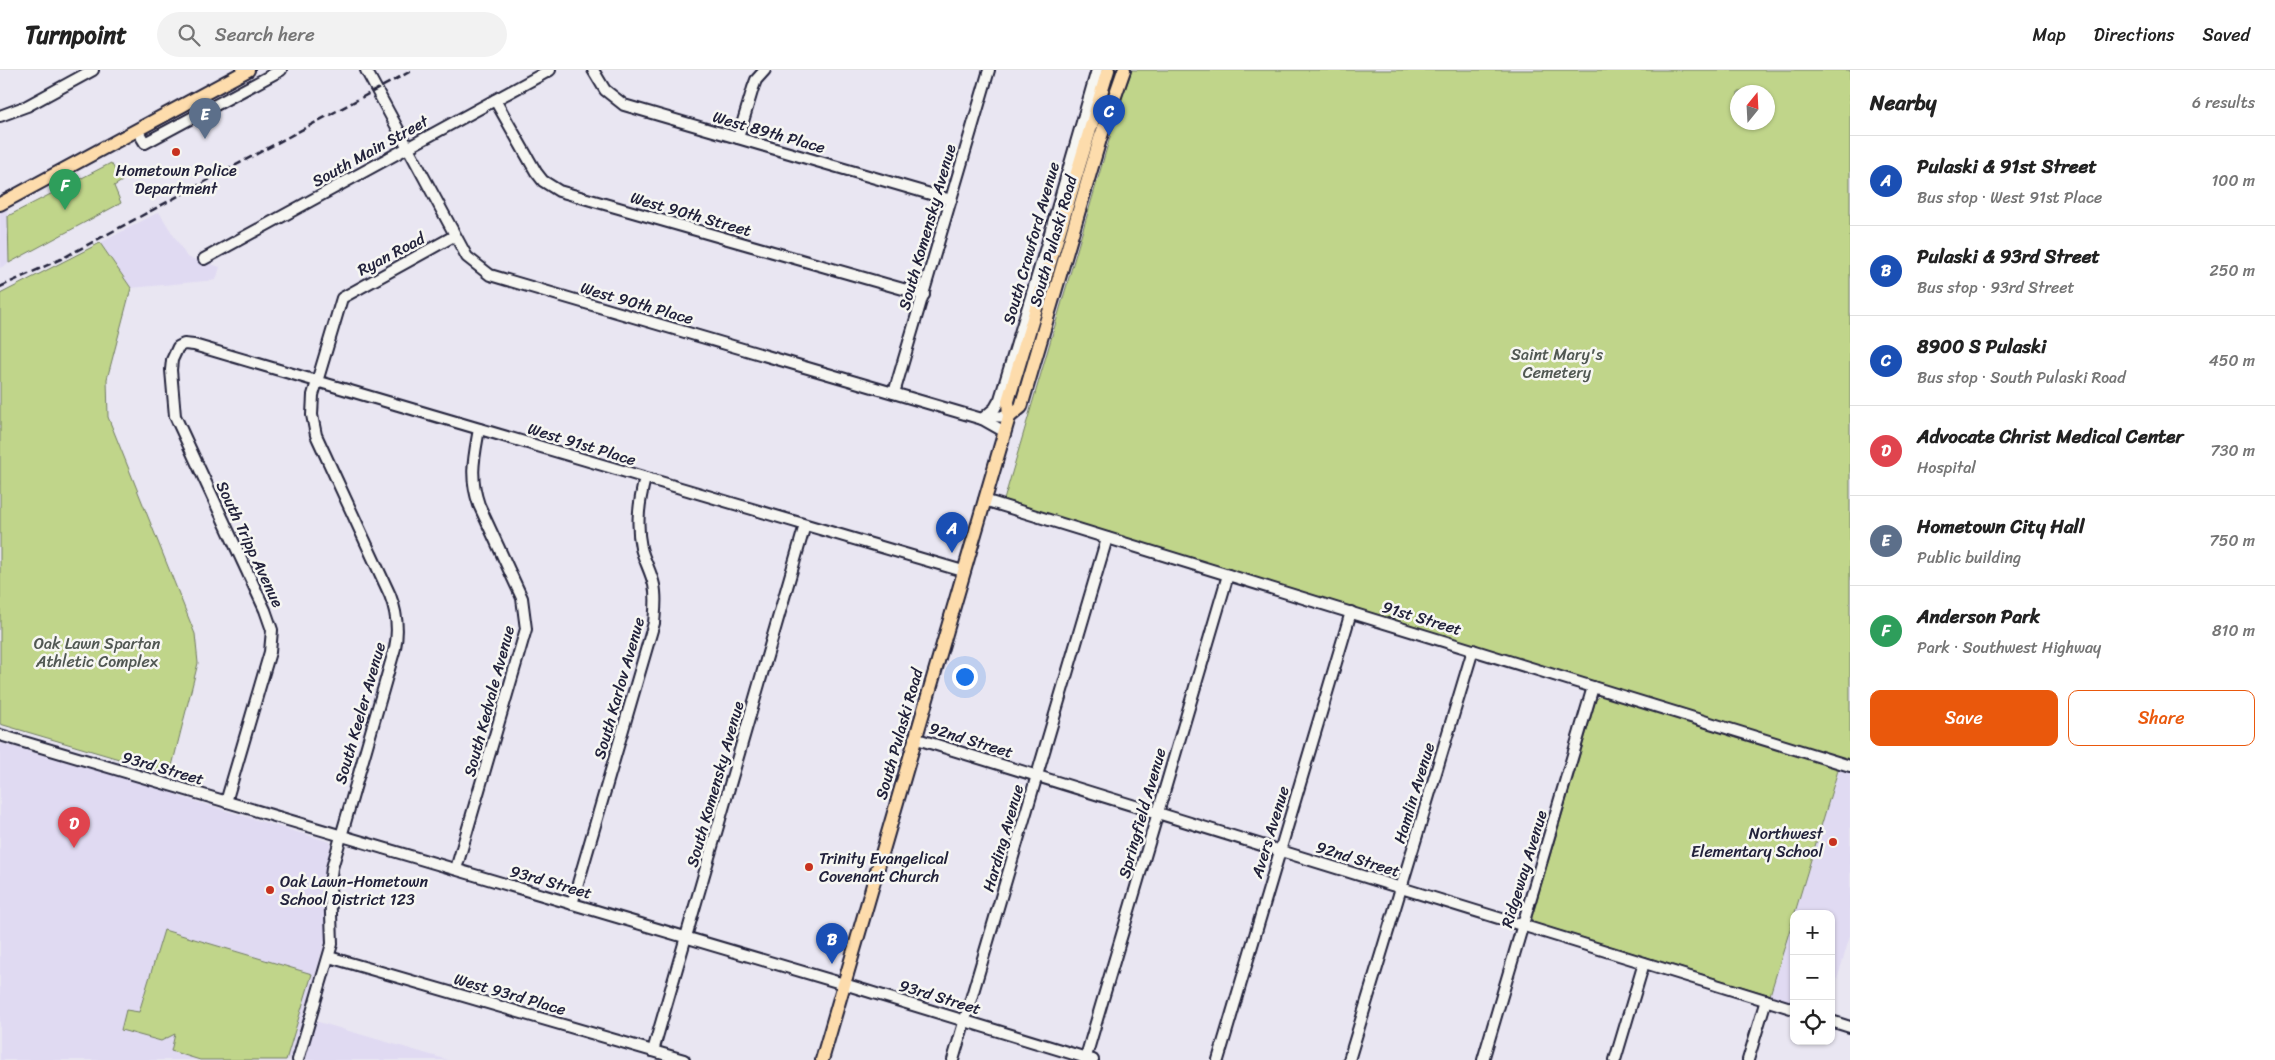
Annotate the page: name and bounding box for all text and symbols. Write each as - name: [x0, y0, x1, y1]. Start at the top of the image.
- search box: [157, 12, 507, 57]
- text: Turnpoint: [25, 14, 127, 56]
- text: Search here: [215, 18, 315, 51]
- text: Map: [2033, 19, 2066, 51]
- text: Directions: [2094, 19, 2175, 51]
- text: Saved: [2203, 19, 2250, 51]
- icon: search: [175, 21, 203, 49]
- text: Nearby: [1870, 84, 1936, 122]
- north arrow: [1730, 85, 1775, 130]
- text: 6 results: [2192, 88, 2255, 117]
- pin: C: [1093, 95, 1125, 136]
- pin: E: [189, 98, 221, 139]
- street label: West 89th Place: [709, 102, 829, 162]
- street label: South Main Street: [306, 107, 434, 195]
- street label: South Komensky Avenue: [889, 140, 965, 313]
- marker: Hometown Police Department: [170, 146, 182, 158]
- text: Pulaski & 91st Street: [1917, 150, 2097, 183]
- place label: Hometown Police Department: [115, 156, 237, 203]
- street label: South Crawford Avenue: [994, 158, 1068, 328]
- text: A: [1881, 166, 1891, 195]
- text: 100 m: [2211, 166, 2255, 195]
- pin: F: [49, 169, 81, 210]
- street label: South Pulaski Road: [1020, 170, 1086, 310]
- street label: West 90th Street: [627, 183, 755, 245]
- text: Bus stop · West 91st Place: [1917, 183, 2102, 212]
- street label: Ryan Road: [352, 223, 431, 284]
- text: Pulaski & 93rd Street: [1917, 240, 2100, 273]
- text: B: [1881, 256, 1891, 285]
- text: 250 m: [2209, 256, 2255, 285]
- street label: West 90th Place: [577, 273, 697, 333]
- text: Bus stop · 93rd Street: [1917, 273, 2074, 302]
- text: 8900 S Pulaski: [1917, 330, 2046, 363]
- park label: Saint Mary's Cemetery: [1511, 340, 1604, 387]
- text: C: [1881, 346, 1891, 375]
- text: 450 m: [2209, 346, 2255, 375]
- text: Bus stop · South Pulaski Road: [1917, 363, 2126, 392]
- street label: West 91st Place: [524, 414, 640, 474]
- text: Advocate Christ Medical Center: [1917, 420, 2183, 453]
- text: D: [1881, 436, 1891, 465]
- text: 730 m: [2211, 436, 2255, 465]
- text: Hospital: [1917, 453, 1976, 482]
- street label: South Tripp Avenue: [208, 476, 292, 612]
- text: Hometown City Hall: [1917, 510, 2084, 543]
- pin: A: [936, 512, 968, 553]
- text: E: [1882, 526, 1890, 555]
- text: 750 m: [2210, 526, 2255, 555]
- text: Public building: [1917, 543, 2021, 572]
- street label: 91st Street: [1379, 592, 1465, 644]
- text: Anderson Park: [1917, 600, 2040, 633]
- street label: South Karlov Avenue: [585, 614, 653, 762]
- text: F: [1882, 616, 1890, 645]
- text: 810 m: [2212, 616, 2255, 645]
- street label: South Kedvale Avenue: [455, 622, 523, 780]
- park label: Oak Lawn Spartan Athletic Complex: [34, 629, 161, 676]
- text: Park · Southwest Highway: [1917, 633, 2101, 662]
- street label: South Keeler Avenue: [326, 639, 394, 787]
- street label: South Pulaski Road: [866, 663, 932, 803]
- your location: [952, 664, 978, 690]
- button: Save: [1870, 690, 2058, 746]
- button: Share: [2068, 690, 2255, 746]
- street label: South Komensky Avenue: [677, 697, 753, 870]
- street label: 92nd Street: [925, 713, 1017, 767]
- street label: Hamlin Avenue: [1385, 739, 1443, 847]
- street label: 93rd Street: [119, 742, 207, 794]
- street label: Springfield Avenue: [1110, 744, 1174, 882]
- street label: Harding Avenue: [974, 781, 1032, 895]
- street label: Avers Avenue: [1242, 782, 1298, 883]
- street label: Ridgeway Avenue: [1492, 806, 1556, 931]
- pin: D: [58, 807, 90, 848]
- place label: Northwest Elementary School: [1691, 819, 1824, 866]
- street label: 92nd Street: [1312, 832, 1404, 886]
- marker: Northwest Elementary School: [1827, 836, 1839, 848]
- place label: Trinity Evangelical Covenant Church: [819, 844, 949, 891]
- street label: 93rd Street: [507, 856, 595, 908]
- marker: Trinity Evangelical Covenant Church: [803, 861, 815, 873]
- place label: Oak Lawn-Hometown School District 123: [280, 867, 429, 914]
- marker: Oak Lawn-Hometown School District 123: [264, 884, 276, 896]
- map controls: [1790, 910, 1835, 1045]
- button: +: [1790, 910, 1835, 955]
- pin: B: [816, 923, 848, 964]
- button: −: [1790, 955, 1835, 1000]
- street label: West 93rd Place: [451, 964, 569, 1024]
- street label: 93rd Street: [895, 971, 985, 1023]
- button: locate: [1790, 1000, 1835, 1045]

